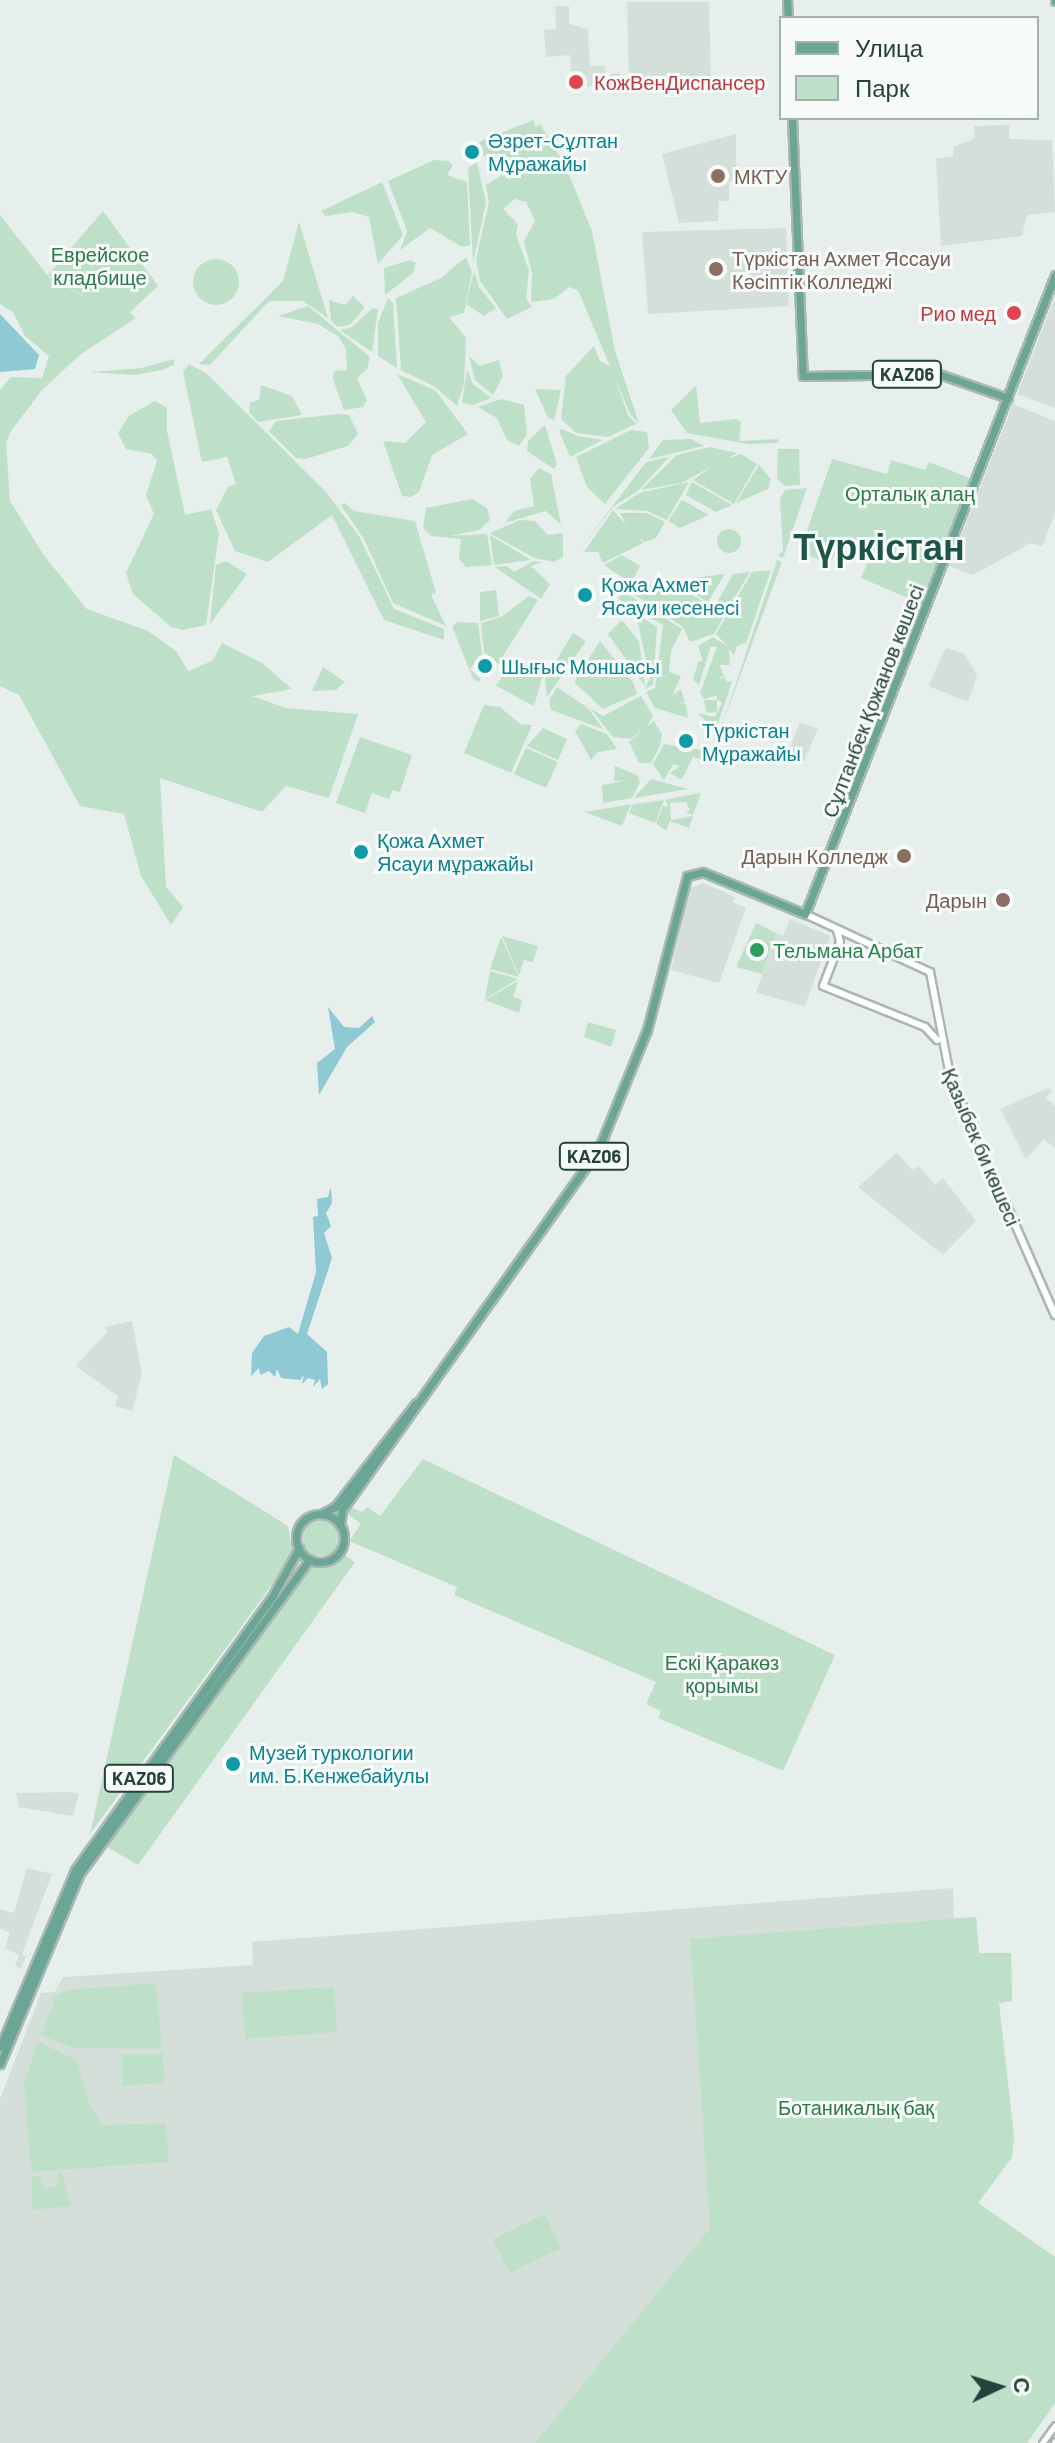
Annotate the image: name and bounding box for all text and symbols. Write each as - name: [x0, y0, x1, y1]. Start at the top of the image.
- legend: [779, 16, 1039, 120]
- text: Улица: [855, 33, 923, 62]
- place label: КожВенДиспансер: [594, 70, 765, 94]
- marker: КожВенДиспансер: [565, 71, 587, 93]
- text: Парк: [855, 73, 909, 102]
- place label: Әзрет-Сұлтан Мұражайы: [488, 128, 618, 175]
- marker: Әзрет-Сұлтан Мұражайы: [463, 143, 481, 161]
- place label: МКТУ: [734, 164, 787, 188]
- marker: МКТУ: [709, 167, 727, 185]
- park label: Еврейское кладбище: [51, 242, 149, 289]
- place label: Түркістан Ахмет Яссауи Кәсіптік Колледжі: [732, 246, 951, 293]
- marker: Түркістан Ахмет Яссауи Кәсіптік Колледжі: [707, 260, 725, 278]
- place label: Рио мед: [920, 301, 996, 325]
- marker: Рио мед: [1003, 302, 1025, 324]
- road number: KАZ06: [871, 360, 943, 388]
- park label: Орталық алаң: [845, 481, 975, 505]
- district label: Түркістан: [793, 524, 965, 568]
- place label: Қожа Ахмет Ясауи кесенесі: [601, 572, 739, 619]
- street label: Сұлтанбек Қожанов көшесі: [817, 581, 929, 821]
- marker: Қожа Ахмет Ясауи кесенесі: [576, 586, 594, 604]
- place label: Шығыс Моншасы: [501, 654, 660, 678]
- marker: Шығыс Моншасы: [476, 657, 494, 675]
- place label: Түркістан Мұражайы: [702, 718, 801, 765]
- marker: Түркістан Мұражайы: [677, 732, 695, 750]
- place label: Қожа Ахмет Ясауи мұражайы: [377, 828, 534, 875]
- marker: Қожа Ахмет Ясауи мұражайы: [352, 843, 370, 861]
- place label: Дарын Колледж: [741, 844, 888, 868]
- marker: Дарын Колледж: [895, 847, 913, 865]
- place label: Дарын: [926, 888, 987, 912]
- marker: Дарын: [994, 891, 1012, 909]
- place label: Тельмана Арбат: [773, 938, 923, 962]
- marker: Тельмана Арбат: [748, 941, 766, 959]
- street label: Қазыбек би көшесі: [937, 1064, 1025, 1230]
- road number: KАZ06: [558, 1142, 630, 1170]
- park label: Ескі Қаракөз қорымы: [665, 1651, 779, 1698]
- place label: Музей туркологии им. Б.Кенжебайулы: [249, 1740, 429, 1787]
- marker: Музей туркологии им. Б.Кенжебайулы: [224, 1755, 242, 1773]
- road number: KАZ06: [103, 1764, 175, 1792]
- park label: Ботаникалық бақ: [778, 2095, 934, 2119]
- north arrow: [959, 2347, 1039, 2427]
- text: С: [1009, 2376, 1036, 2394]

